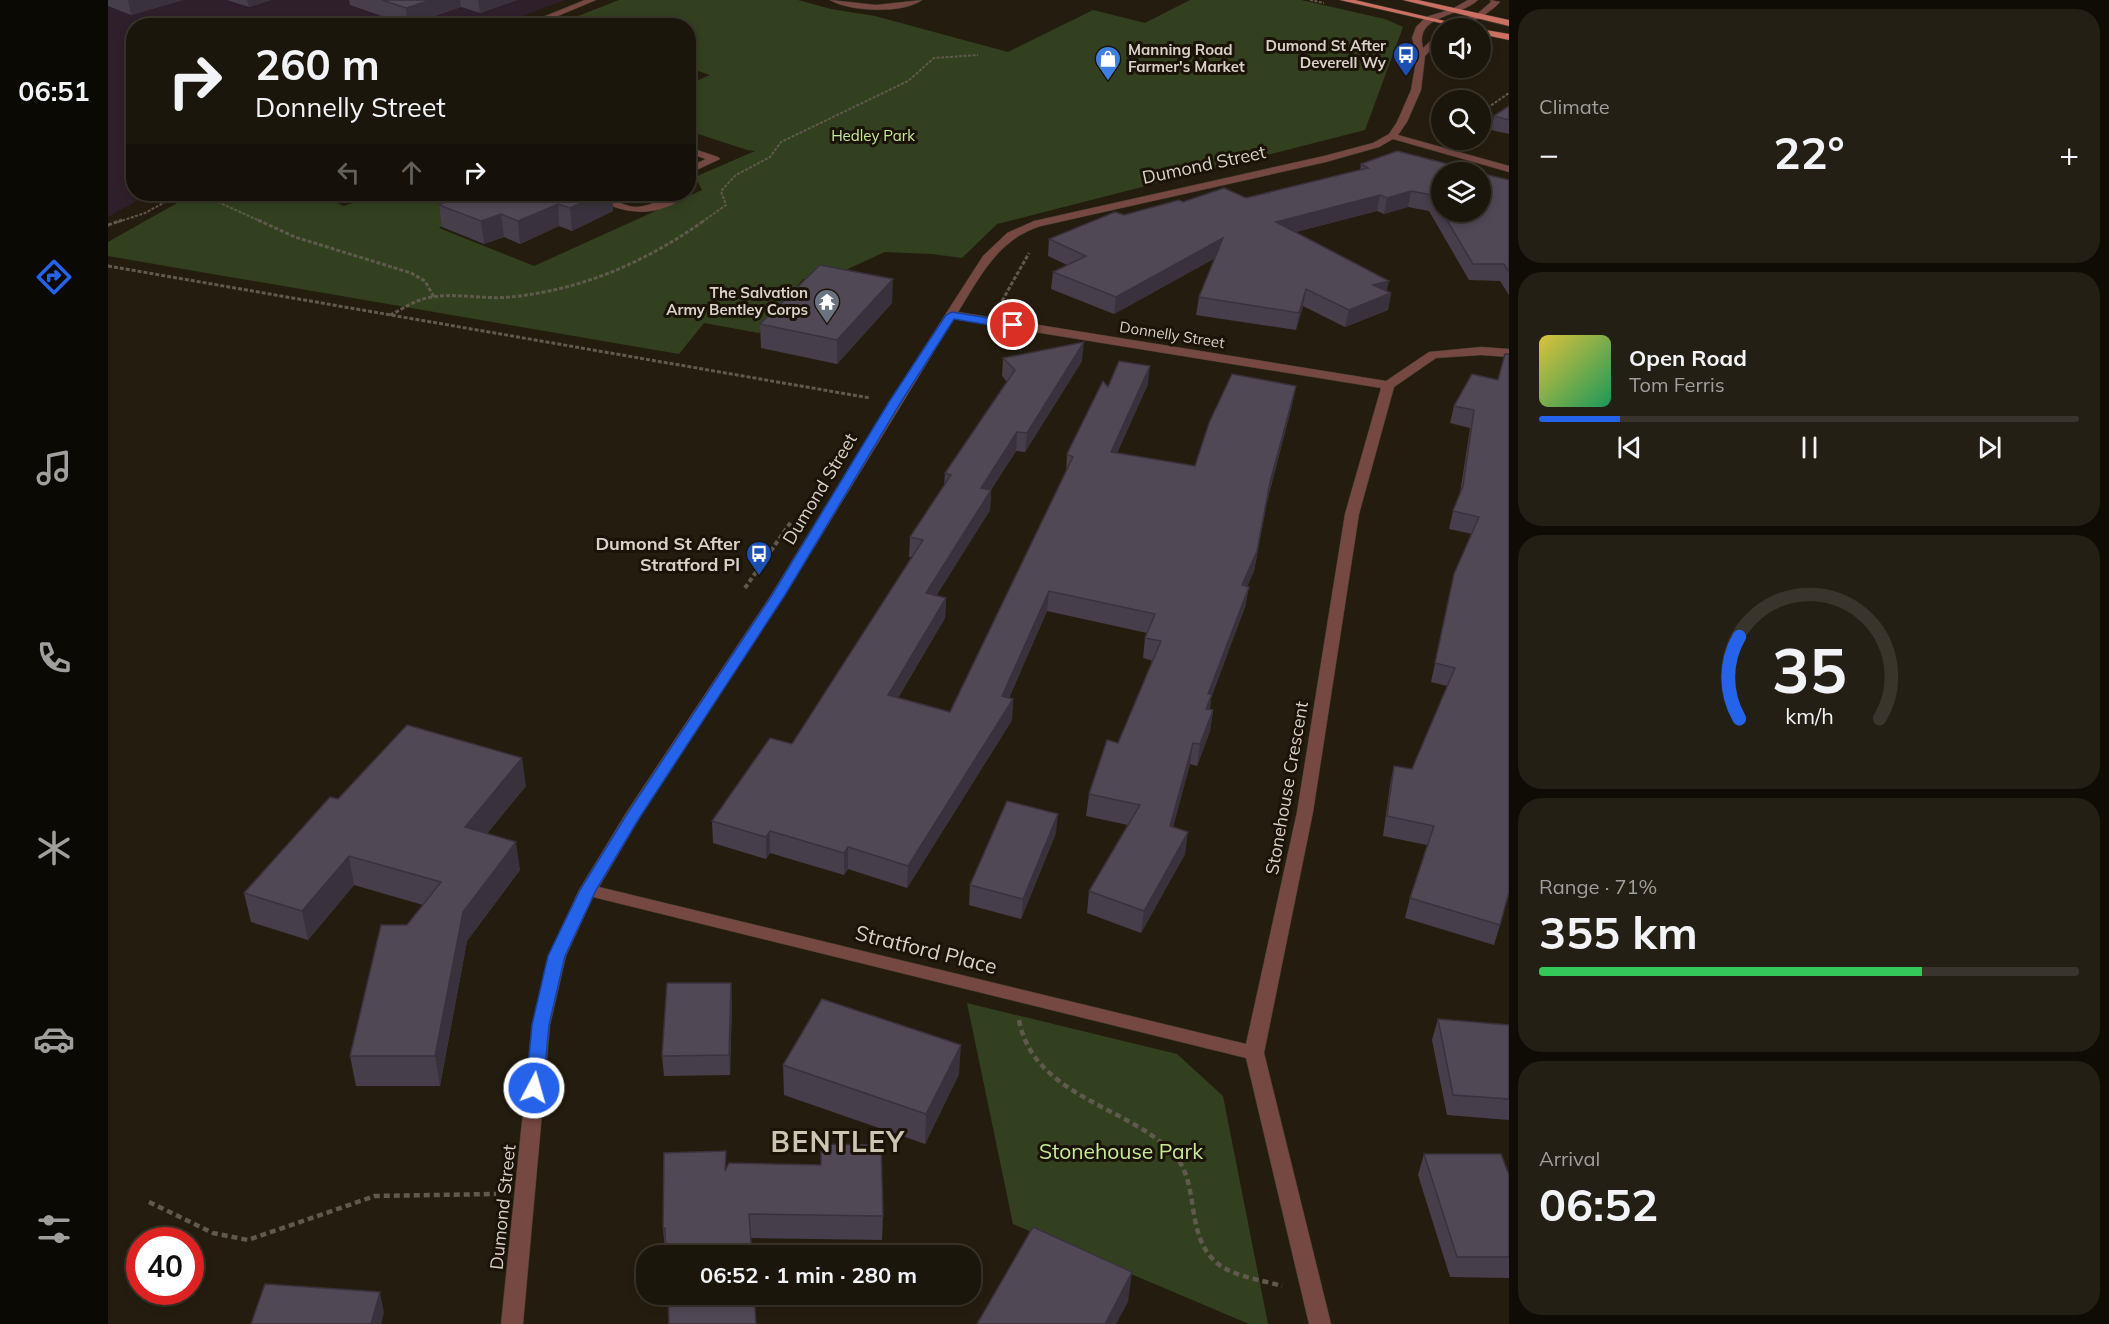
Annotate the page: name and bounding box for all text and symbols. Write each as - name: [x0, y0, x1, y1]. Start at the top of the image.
- map controls: [1431, 18, 1491, 222]
- button: sound: [1431, 18, 1491, 78]
- place label: Dumond St After Deverell Wy: [1265, 36, 1387, 72]
- text: 260 m: [255, 38, 380, 91]
- place label: Manning Road Farmer's Market: [1128, 40, 1245, 76]
- bus stop icon: Dumond St After Deverell Wy: [1391, 40, 1421, 78]
- icon: right: [156, 42, 234, 120]
- shop icon: Manning Road Farmer's Market: [1093, 44, 1123, 82]
- text: 06:51: [18, 74, 90, 108]
- text: Donnelly Street: [255, 90, 446, 124]
- button: search: [1431, 90, 1491, 150]
- text: Climate: [1539, 94, 1610, 119]
- text: 22°: [1773, 124, 1845, 180]
- park label: Hedley Park: [831, 126, 915, 145]
- text: −: [1539, 133, 1559, 174]
- text: +: [2059, 133, 2079, 174]
- street label: Dumond Street: [1140, 140, 1268, 189]
- icon: left: [332, 156, 365, 189]
- icon: ahead: [395, 156, 428, 189]
- icon: right: [458, 156, 491, 189]
- button: layers: [1431, 162, 1491, 222]
- icon: directions: [33, 256, 75, 298]
- place label: The Salvation Army Bentley Corps: [666, 283, 808, 319]
- temple icon: The Salvation Army Bentley Corps: [812, 287, 842, 325]
- pin: [987, 299, 1038, 350]
- icon: arrive: [996, 308, 1029, 341]
- street label: Donnelly Street: [1118, 317, 1226, 352]
- text: Open Road: [1629, 344, 1747, 372]
- text: Tom Ferris: [1629, 372, 1725, 397]
- street label: Dumond Street: [777, 429, 862, 549]
- icon: previous: [1613, 431, 1646, 464]
- icon: pause: [1793, 431, 1826, 464]
- icon: next: [1973, 431, 2006, 464]
- icon: music: [33, 447, 75, 489]
- place label: Dumond St After Stratford Pl: [595, 532, 741, 576]
- bus stop icon: Dumond St After Stratford Pl: [744, 539, 774, 577]
- text: 35: [1772, 630, 1846, 709]
- icon: phone: [33, 637, 75, 679]
- street label: Stonehouse Crescent: [1260, 700, 1313, 876]
- text: km/h: [1785, 702, 1833, 729]
- icon: climate: [33, 827, 75, 869]
- text: Range · 71%: [1539, 874, 1657, 899]
- text: 355 km: [1539, 904, 1698, 960]
- street label: Stratford Place: [853, 919, 1000, 979]
- icon: car: [33, 1018, 75, 1060]
- position arrow: [502, 1056, 566, 1120]
- district label: BENTLEY: [771, 1124, 905, 1159]
- park label: Stonehouse Park: [1039, 1138, 1203, 1164]
- street label: Dumond Street: [484, 1143, 521, 1271]
- text: Arrival: [1539, 1146, 1600, 1171]
- text: 06:52: [1539, 1176, 1658, 1232]
- icon: filters: [33, 1208, 75, 1250]
- speed limit sign: 40: [126, 1227, 204, 1305]
- text: 06:52 · 1 min · 280 m: [700, 1261, 917, 1289]

